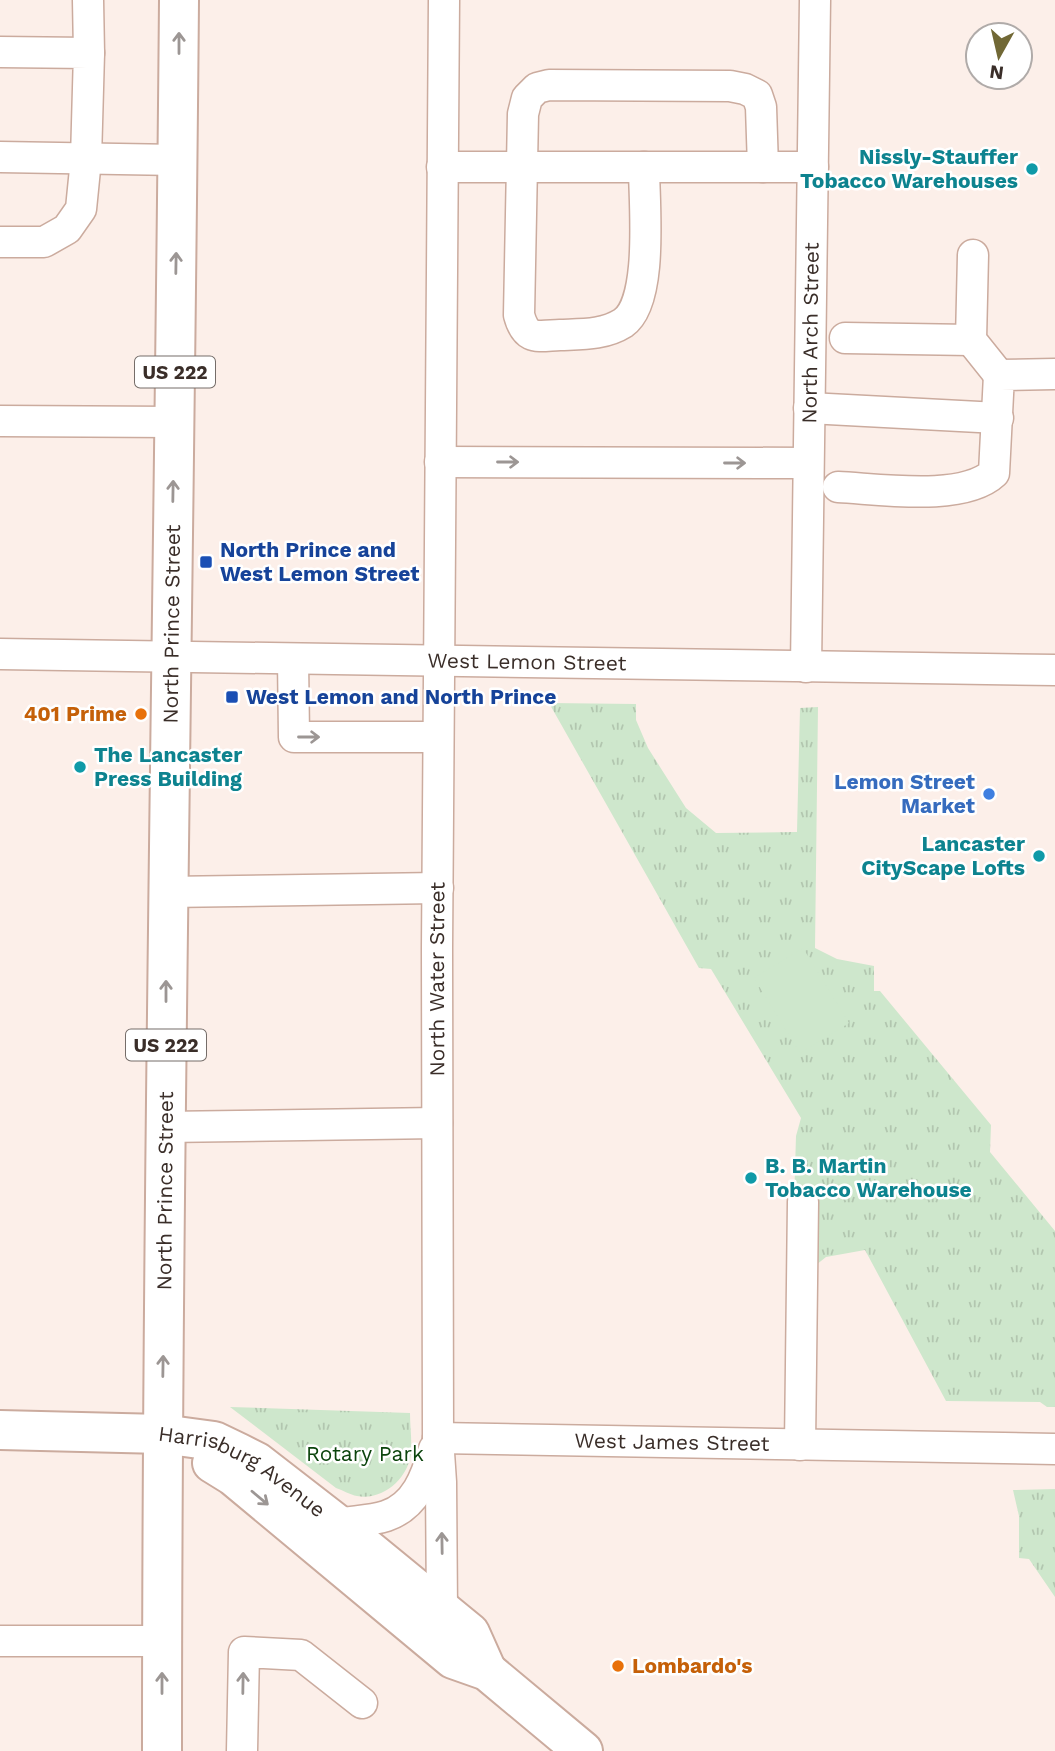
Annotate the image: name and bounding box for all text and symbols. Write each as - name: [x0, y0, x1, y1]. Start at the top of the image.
- north arrow: [964, 21, 1034, 91]
- one-way arrow: [172, 32, 186, 55]
- text: N: [988, 60, 1005, 85]
- place label: Nissly-Stauffer Tobacco Warehouses: [800, 144, 1018, 193]
- marker: Nissly-Stauffer Tobacco Warehouses: [1024, 161, 1040, 177]
- street label: North Arch Street: [796, 242, 824, 424]
- one-way arrow: [169, 252, 183, 275]
- road number: US 222: [135, 356, 215, 388]
- one-way arrow: [496, 455, 519, 469]
- one-way arrow: [724, 456, 747, 470]
- one-way arrow: [166, 479, 180, 502]
- street label: North Prince Street: [158, 524, 185, 724]
- place label: North Prince and West Lemon Street: [220, 537, 419, 586]
- marker: North Prince and West Lemon Street: [198, 554, 214, 570]
- street label: West Lemon Street: [427, 647, 627, 676]
- place label: West Lemon and North Prince: [246, 684, 556, 709]
- marker: West Lemon and North Prince: [224, 689, 240, 705]
- place label: 401 Prime: [24, 701, 127, 726]
- marker: 401 Prime: [133, 706, 149, 722]
- one-way arrow: [298, 730, 321, 744]
- place label: The Lancaster Press Building: [94, 742, 242, 791]
- marker: The Lancaster Press Building: [72, 759, 88, 775]
- place label: Lemon Street Market: [834, 769, 975, 818]
- marker: Lemon Street Market: [981, 786, 997, 802]
- place label: Lancaster CityScape Lofts: [861, 831, 1025, 880]
- marker: Lancaster CityScape Lofts: [1031, 848, 1047, 864]
- street label: North Water Street: [424, 882, 449, 1076]
- one-way arrow: [159, 980, 173, 1003]
- road number: US 222: [126, 1030, 206, 1060]
- street label: North Prince Street: [151, 1091, 178, 1291]
- place label: B. B. Martin Tobacco Warehouse: [765, 1153, 972, 1202]
- marker: B. B. Martin Tobacco Warehouse: [743, 1170, 759, 1186]
- one-way arrow: [156, 1355, 170, 1378]
- street label: Harrisburg Avenue: [157, 1421, 331, 1522]
- street label: West James Street: [574, 1427, 770, 1456]
- park label: Rotary Park: [306, 1441, 424, 1466]
- one-way arrow: [250, 1490, 268, 1506]
- one-way arrow: [435, 1532, 449, 1555]
- place label: Lombardo's: [632, 1653, 753, 1678]
- marker: Lombardo's: [610, 1658, 626, 1674]
- one-way arrow: [155, 1672, 169, 1695]
- one-way arrow: [237, 1672, 250, 1695]

